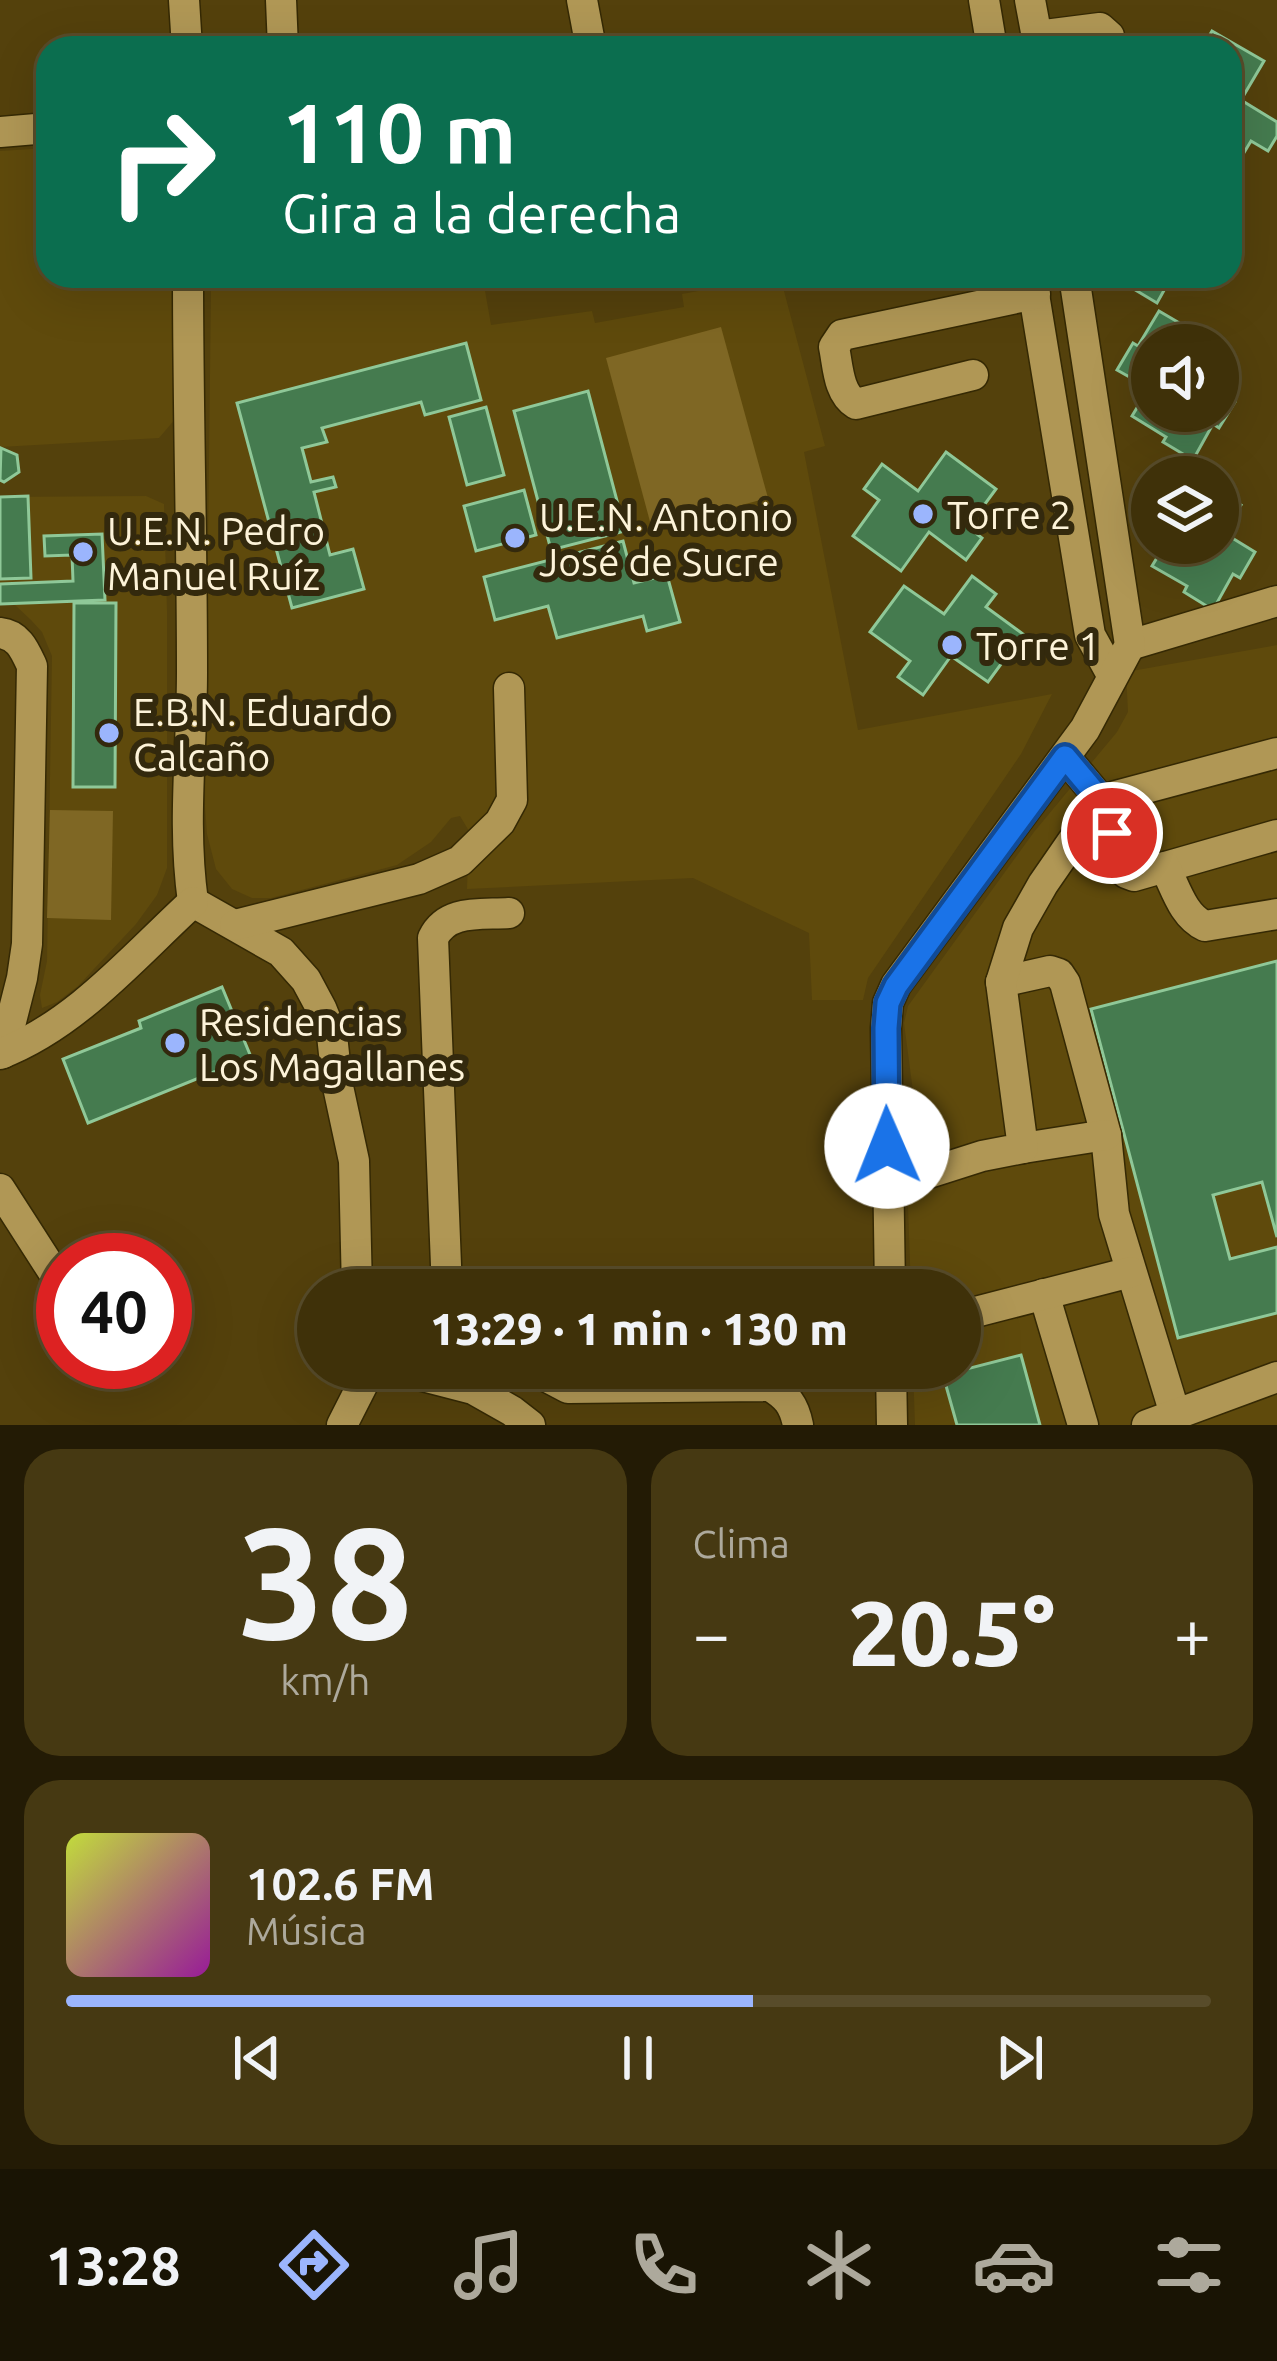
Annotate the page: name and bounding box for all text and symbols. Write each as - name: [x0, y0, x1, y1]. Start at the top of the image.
- icon: right: [84, 84, 240, 240]
- text: 110 m: [282, 85, 516, 179]
- text: Gira a la derecha: [282, 183, 681, 243]
- map controls: [1131, 324, 1239, 564]
- button: sound: [1131, 324, 1239, 432]
- button: layers: [1131, 456, 1239, 564]
- place label: Torre 2: [947, 493, 1072, 536]
- place label: U.E.N. Antonio José de Sucre: [539, 495, 793, 583]
- marker: Torre 2: [910, 501, 936, 527]
- place label: U.E.N. Pedro Manuel Ruíz: [107, 509, 325, 597]
- marker: U.E.N. Antonio José de Sucre: [502, 525, 528, 551]
- marker: U.E.N. Pedro Manuel Ruíz: [70, 539, 96, 565]
- place label: Torre 1: [976, 624, 1101, 667]
- marker: Torre 1: [939, 632, 965, 658]
- place label: E.B.N. Eduardo Calcaño: [133, 690, 393, 778]
- marker: E.B.N. Eduardo Calcaño: [96, 720, 122, 746]
- pin: [1061, 782, 1163, 884]
- icon: arrive: [1079, 800, 1145, 866]
- place label: Residencias Los Magallanes: [199, 1000, 465, 1088]
- marker: Residencias Los Magallanes: [162, 1030, 188, 1056]
- position arrow: [824, 1083, 950, 1209]
- speed limit sign: 40: [36, 1233, 192, 1389]
- text: 13:29 · 1 min · 130 m: [430, 1303, 848, 1354]
- text: 38: [237, 1494, 413, 1668]
- text: Clima: [693, 1522, 790, 1565]
- text: 20.5°: [848, 1582, 1055, 1683]
- text: −: [693, 1596, 730, 1670]
- text: +: [1174, 1596, 1211, 1670]
- text: km/h: [280, 1659, 370, 1702]
- text: 102.6 FM: [246, 1858, 435, 1909]
- text: Música: [246, 1909, 367, 1952]
- icon: previous: [224, 2025, 290, 2091]
- icon: pause: [605, 2025, 671, 2091]
- icon: next: [987, 2025, 1053, 2091]
- icon: directions: [272, 2223, 356, 2307]
- icon: music: [447, 2223, 531, 2307]
- icon: phone: [622, 2223, 706, 2307]
- icon: climate: [797, 2223, 881, 2307]
- icon: car: [972, 2223, 1056, 2307]
- icon: filters: [1147, 2223, 1231, 2307]
- text: 13:28: [46, 2235, 181, 2295]

